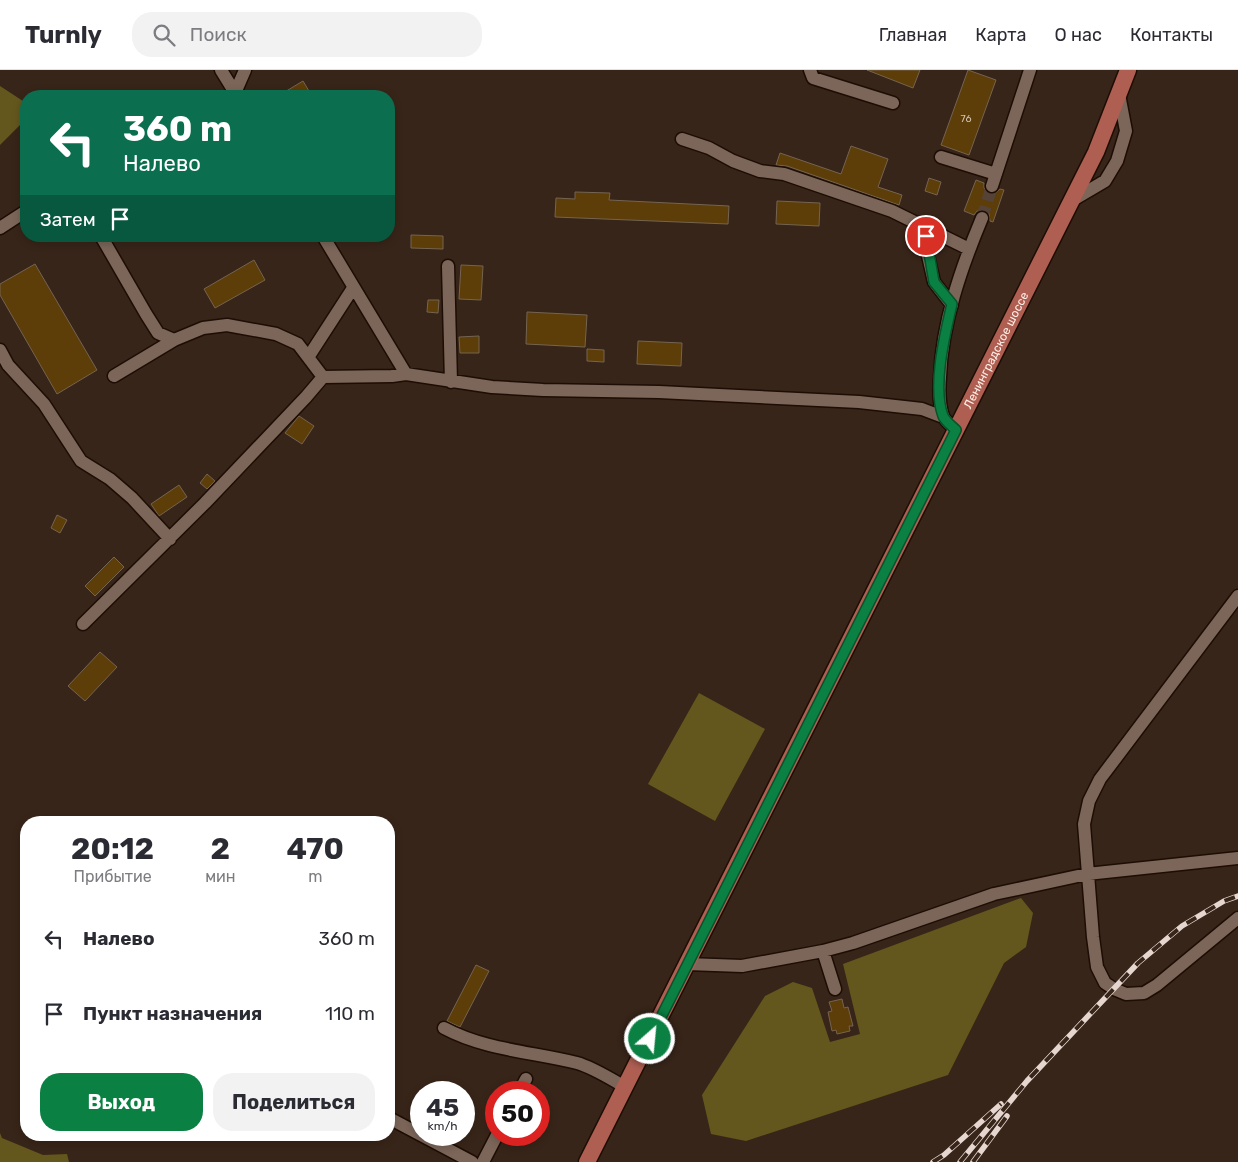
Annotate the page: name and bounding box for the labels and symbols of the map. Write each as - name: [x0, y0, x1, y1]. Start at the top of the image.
- house number: 76: [961, 113, 971, 125]
- pin: [905, 215, 947, 257]
- street label: Ленинградское шоссе: [961, 289, 1031, 411]
- position arrow: [623, 1012, 675, 1064]
- speed limit sign: 50: [485, 1081, 550, 1146]

